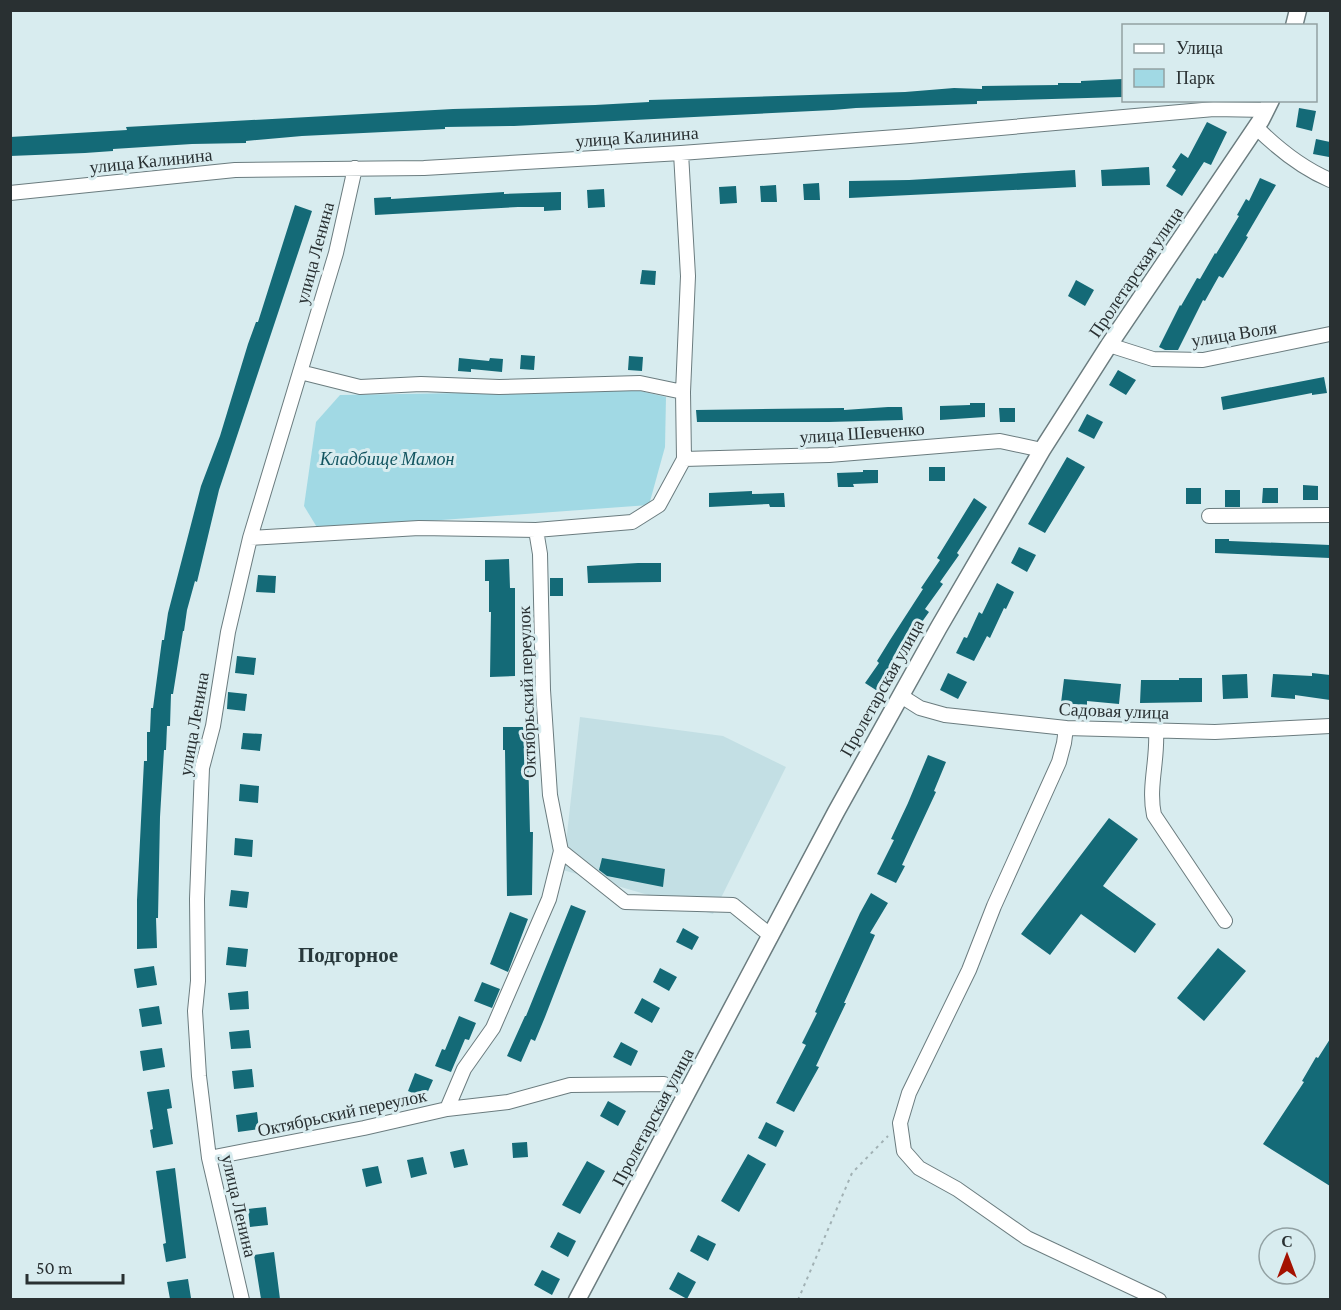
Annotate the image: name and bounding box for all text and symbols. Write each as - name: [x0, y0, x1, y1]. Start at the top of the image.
- legend: [1122, 24, 1317, 102]
- text: Улица: [1176, 38, 1223, 58]
- text: Парк: [1176, 68, 1215, 88]
- street label: улица Калинина: [575, 123, 699, 151]
- street label: улица Калинина: [89, 145, 213, 177]
- street label: улица Ленина: [292, 200, 338, 306]
- street label: Пролетарская улица: [1085, 203, 1187, 341]
- street label: улица Воля: [1190, 317, 1278, 351]
- street label: улица Шевченко: [799, 419, 925, 447]
- park label: Кладбище Мамон: [319, 449, 454, 469]
- street label: Октябрьский переулок: [514, 605, 540, 778]
- street label: Пролетарская улица: [836, 616, 928, 760]
- street label: улица Ленина: [175, 671, 213, 777]
- street label: Садовая улица: [1058, 699, 1170, 723]
- district label: Подгорное: [298, 943, 398, 967]
- street label: Пролетарская улица: [608, 1045, 698, 1189]
- street label: Октябрьский переулок: [256, 1085, 429, 1141]
- street label: улица Ленина: [217, 1153, 261, 1259]
- north arrow: [1257, 1226, 1317, 1286]
- text: С: [1281, 1233, 1293, 1250]
- scale bar: [27, 1247, 123, 1285]
- text: 50 m: [36, 1258, 73, 1278]

